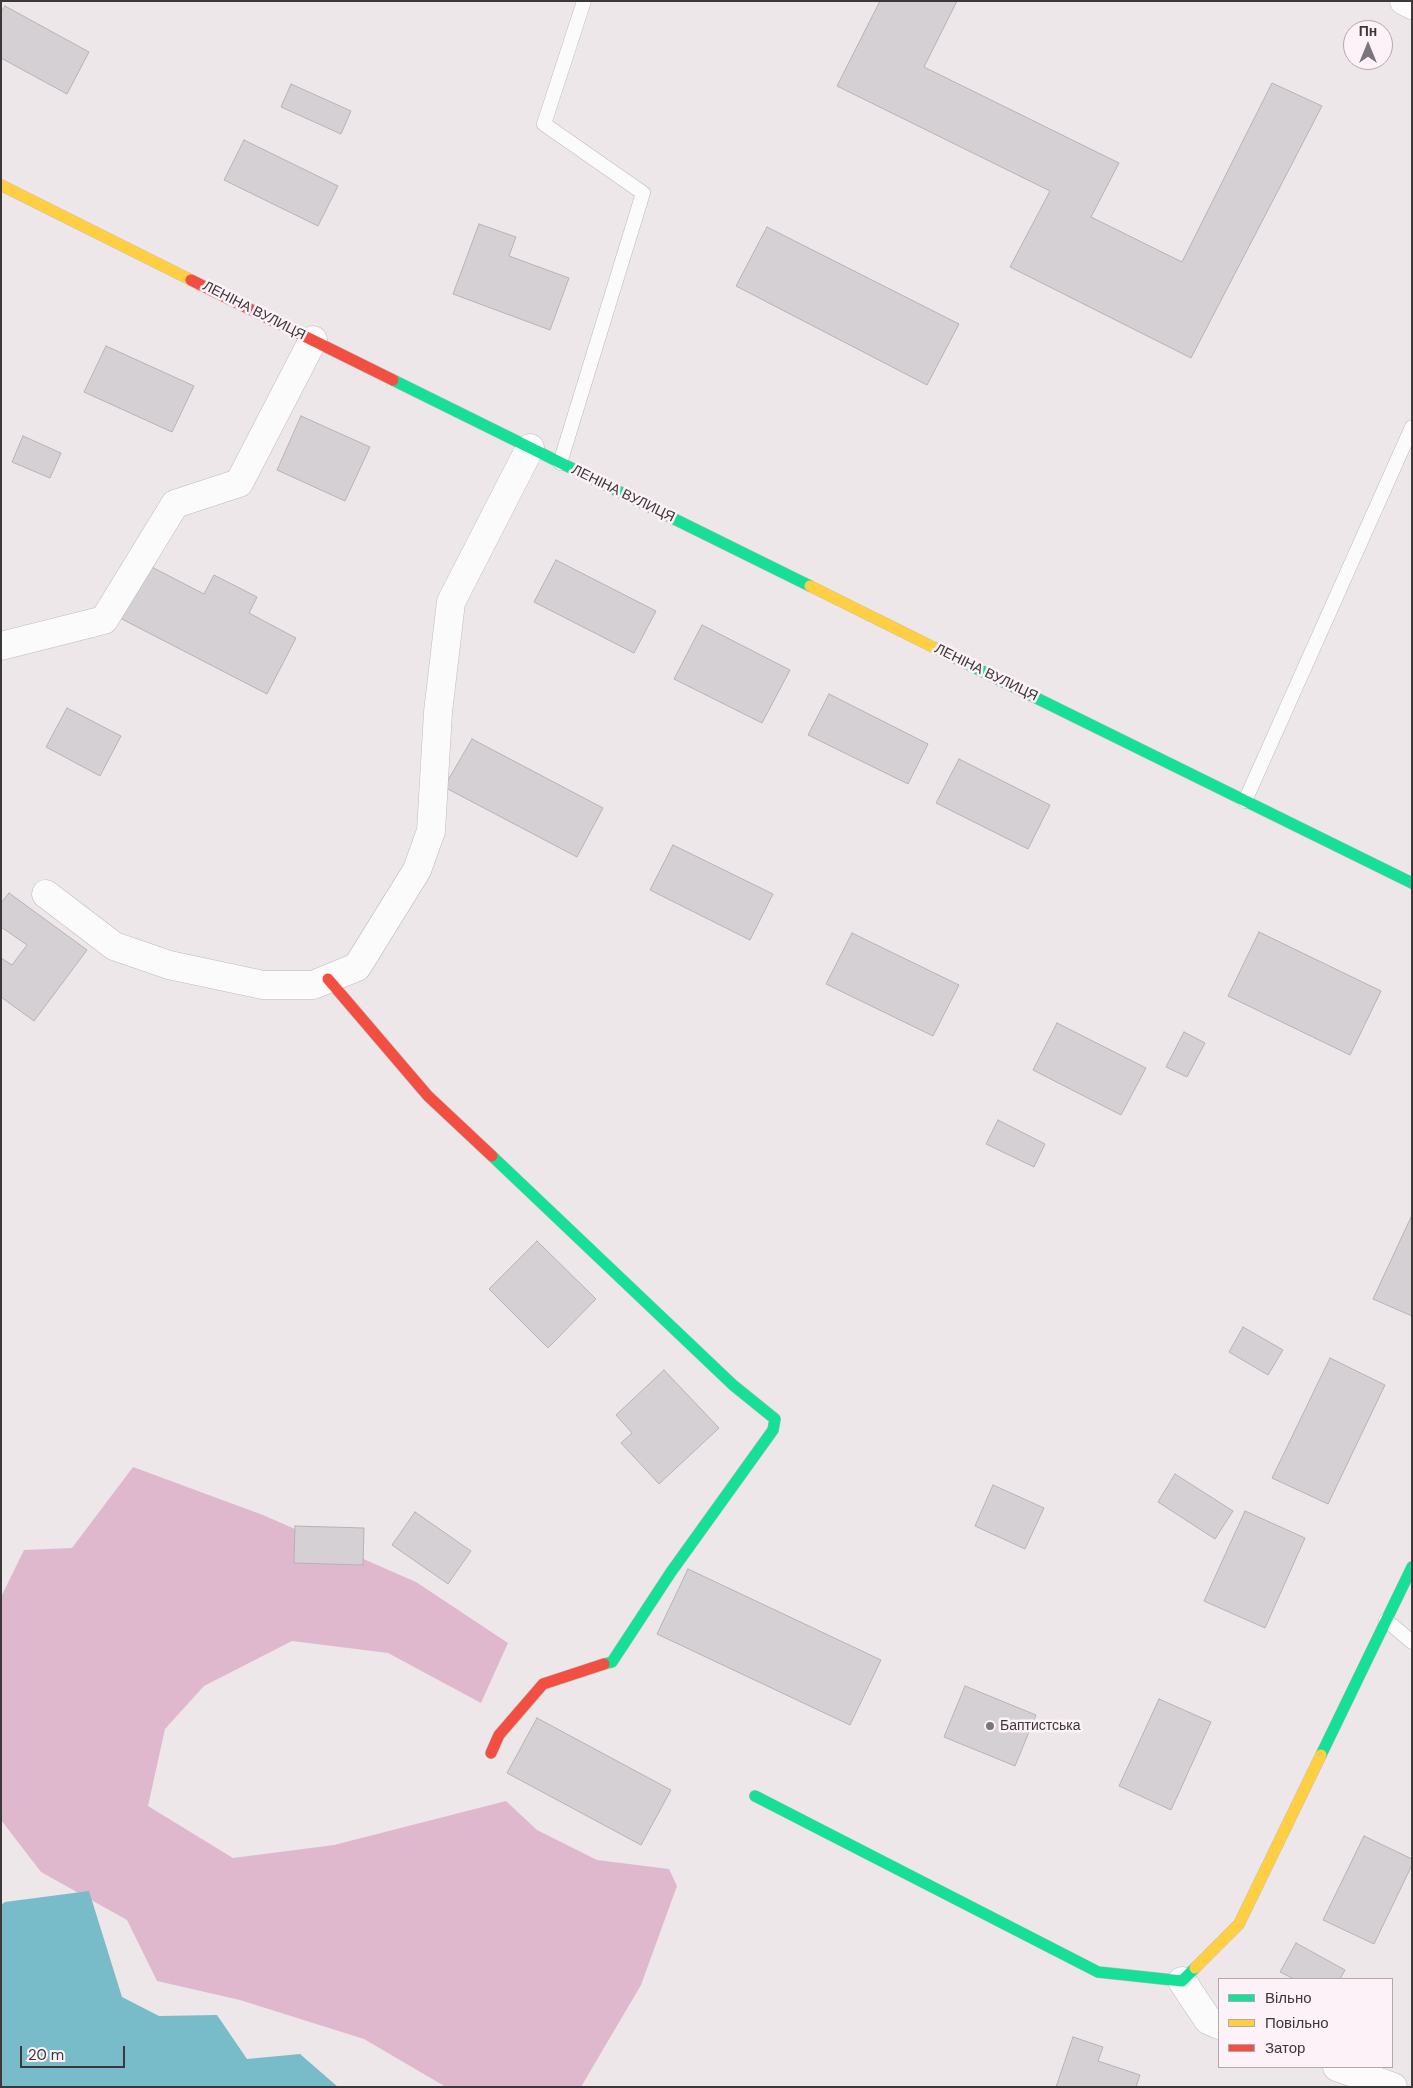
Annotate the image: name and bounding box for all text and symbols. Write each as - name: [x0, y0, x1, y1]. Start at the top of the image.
- north arrow: [1343, 20, 1393, 70]
- text: Пн: [1359, 22, 1377, 40]
- street label: ЛЕНІНА ВУЛИЦЯ: [200, 278, 308, 344]
- street label: ЛЕНІНА ВУЛИЦЯ: [569, 462, 677, 526]
- street label: ЛЕНІНА ВУЛИЦЯ: [932, 641, 1040, 705]
- place label: Баптистська: [1000, 1718, 1081, 1734]
- marker: Баптистська: [984, 1720, 996, 1732]
- legend: [1218, 1978, 1393, 2068]
- text: Вільно: [1265, 1988, 1312, 2008]
- text: Повільно: [1265, 2013, 1329, 2033]
- scale bar: [22, 2036, 128, 2068]
- text: Затор: [1265, 2038, 1305, 2058]
- text: 20 m: [28, 2045, 64, 2065]

